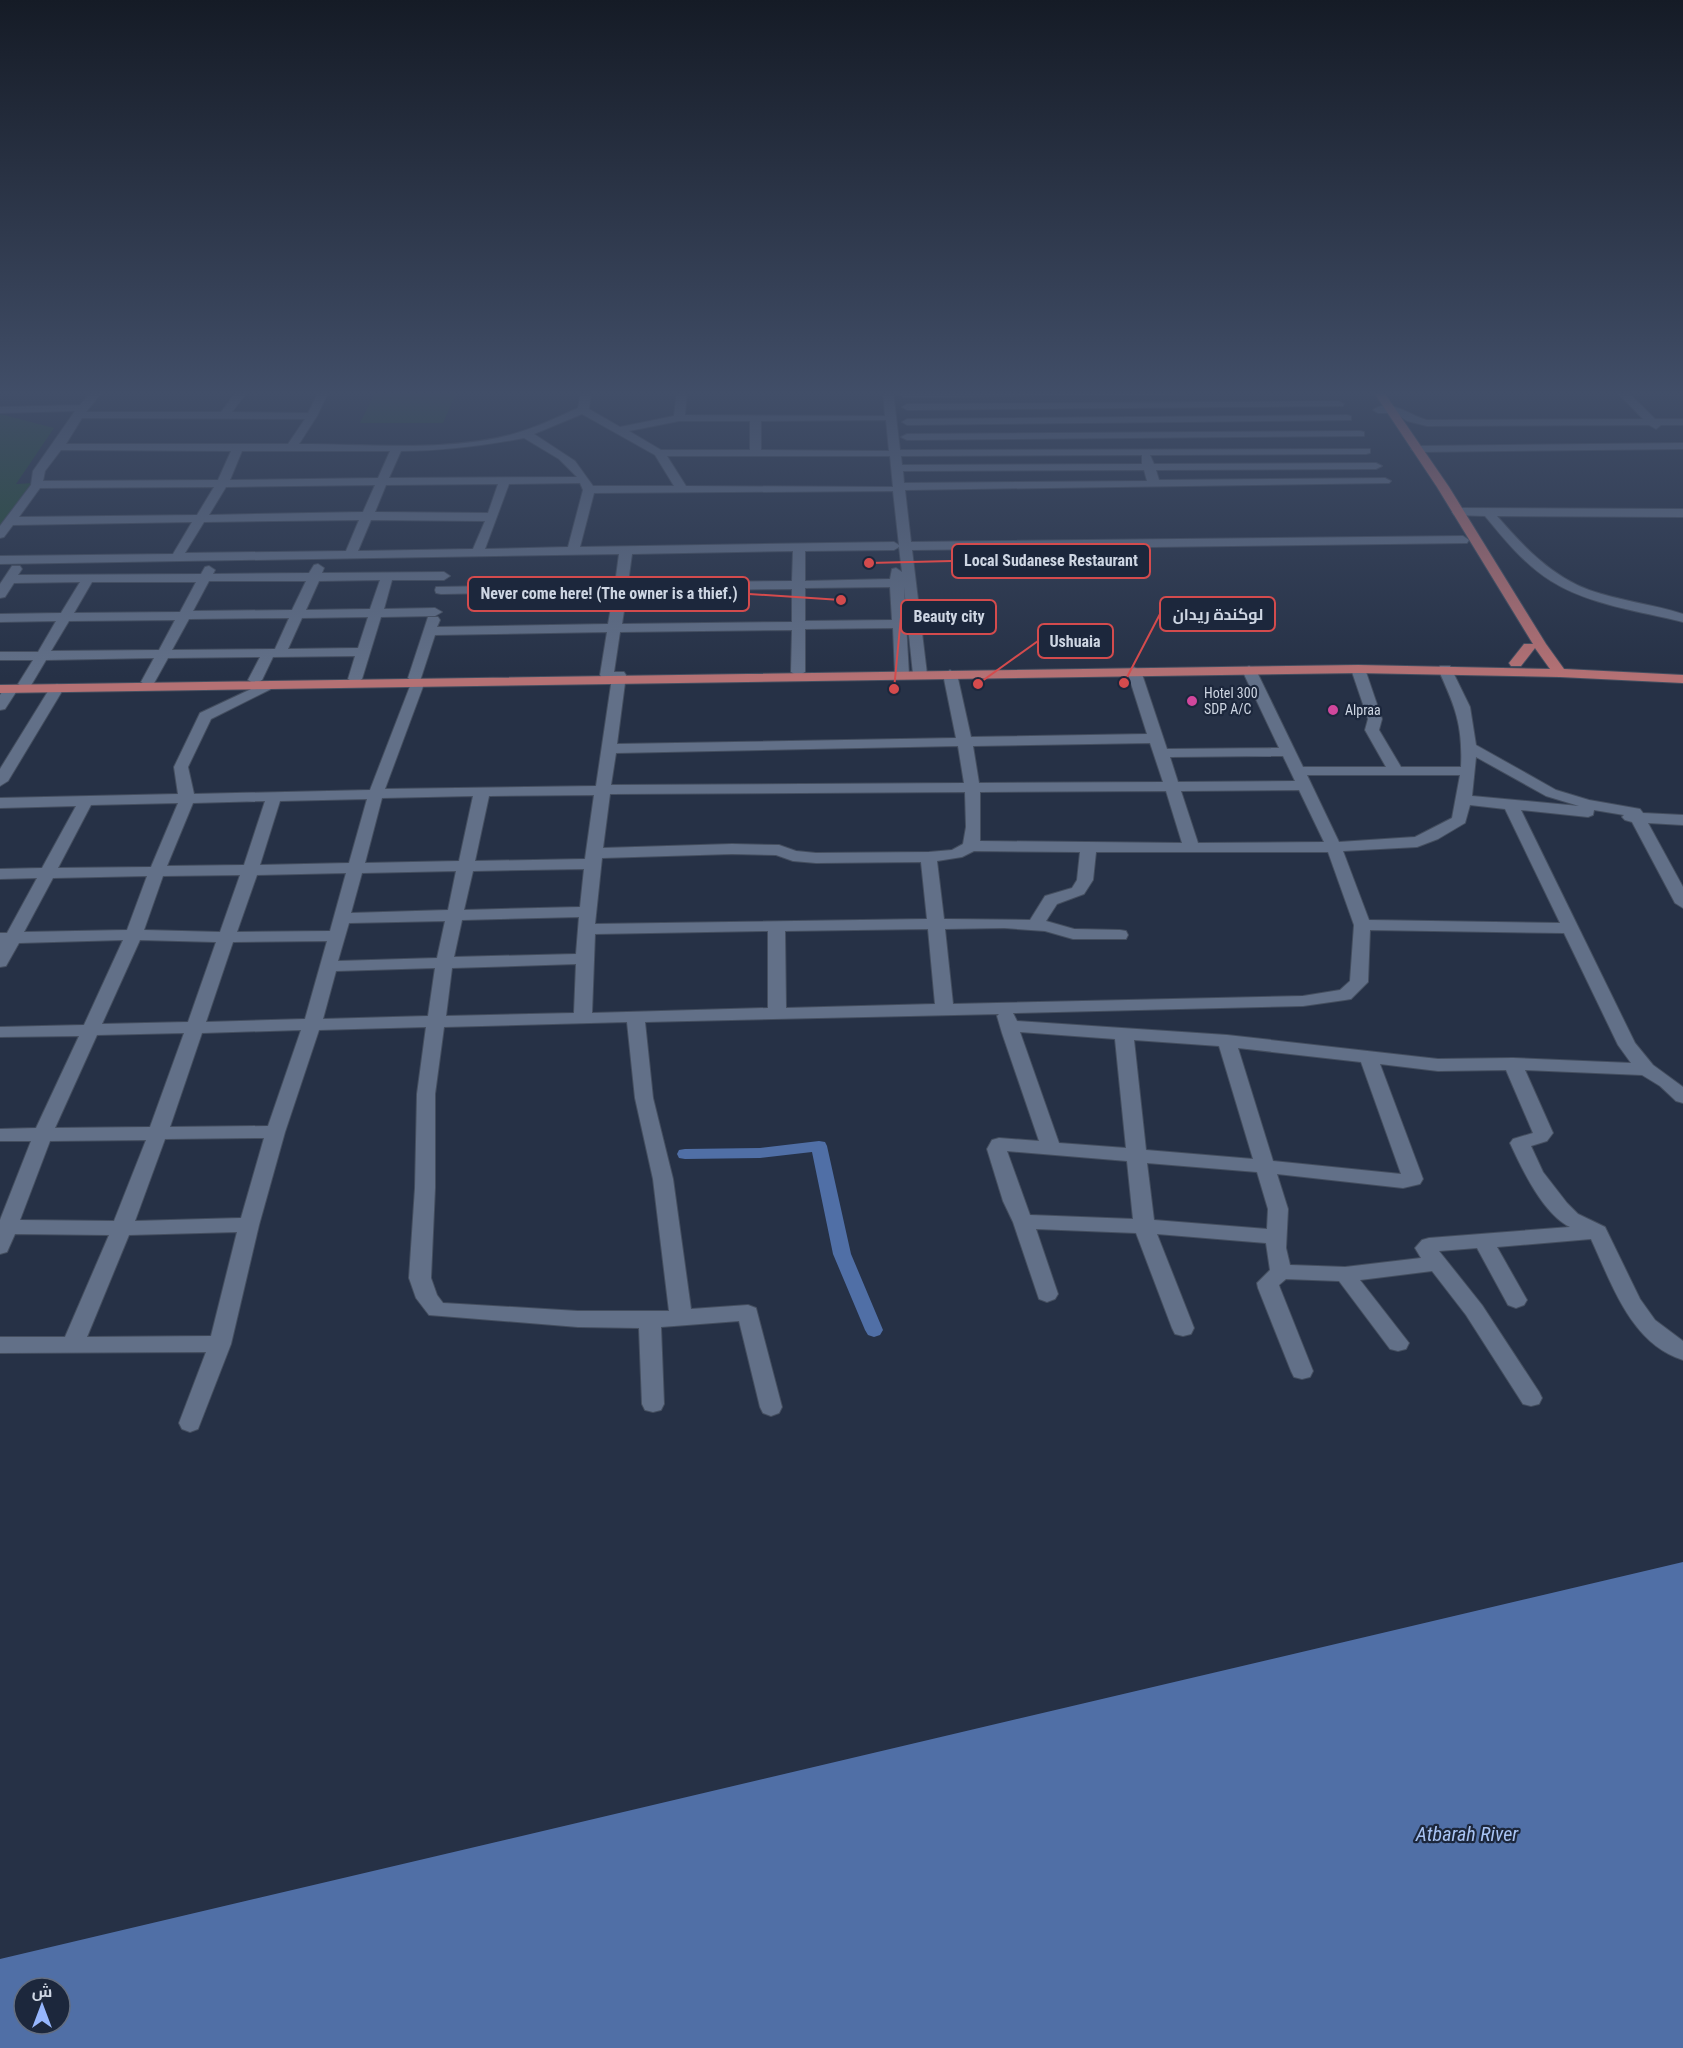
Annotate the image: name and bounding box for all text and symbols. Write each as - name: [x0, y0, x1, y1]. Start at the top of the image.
- callout: Local Sudanese Restaurant: [952, 544, 1150, 578]
- text: Local Sudanese Restaurant: [964, 551, 1138, 570]
- callout: Never come here! (The owner is a thief.): [468, 577, 749, 611]
- text: Never come here! (The owner is a thief.): [480, 584, 738, 603]
- callout: لوكندة ريدان: [1160, 597, 1275, 631]
- callout: Beauty city: [901, 600, 996, 634]
- text: لوكندة ريدان: [1173, 605, 1263, 624]
- text: Beauty city: [913, 607, 985, 626]
- callout: Ushuaia: [1038, 624, 1113, 658]
- text: Ushuaia: [1049, 632, 1101, 651]
- place label: Hotel 300 SDP A/C: [1204, 685, 1258, 717]
- marker: Hotel 300 SDP A/C: [1185, 694, 1199, 708]
- place label: Alpraa: [1345, 702, 1381, 718]
- marker: Alpraa: [1326, 703, 1340, 717]
- water label: Atbarah River: [1415, 1822, 1519, 1846]
- north arrow: [12, 1976, 72, 2036]
- text: ش: [32, 1982, 52, 2001]

